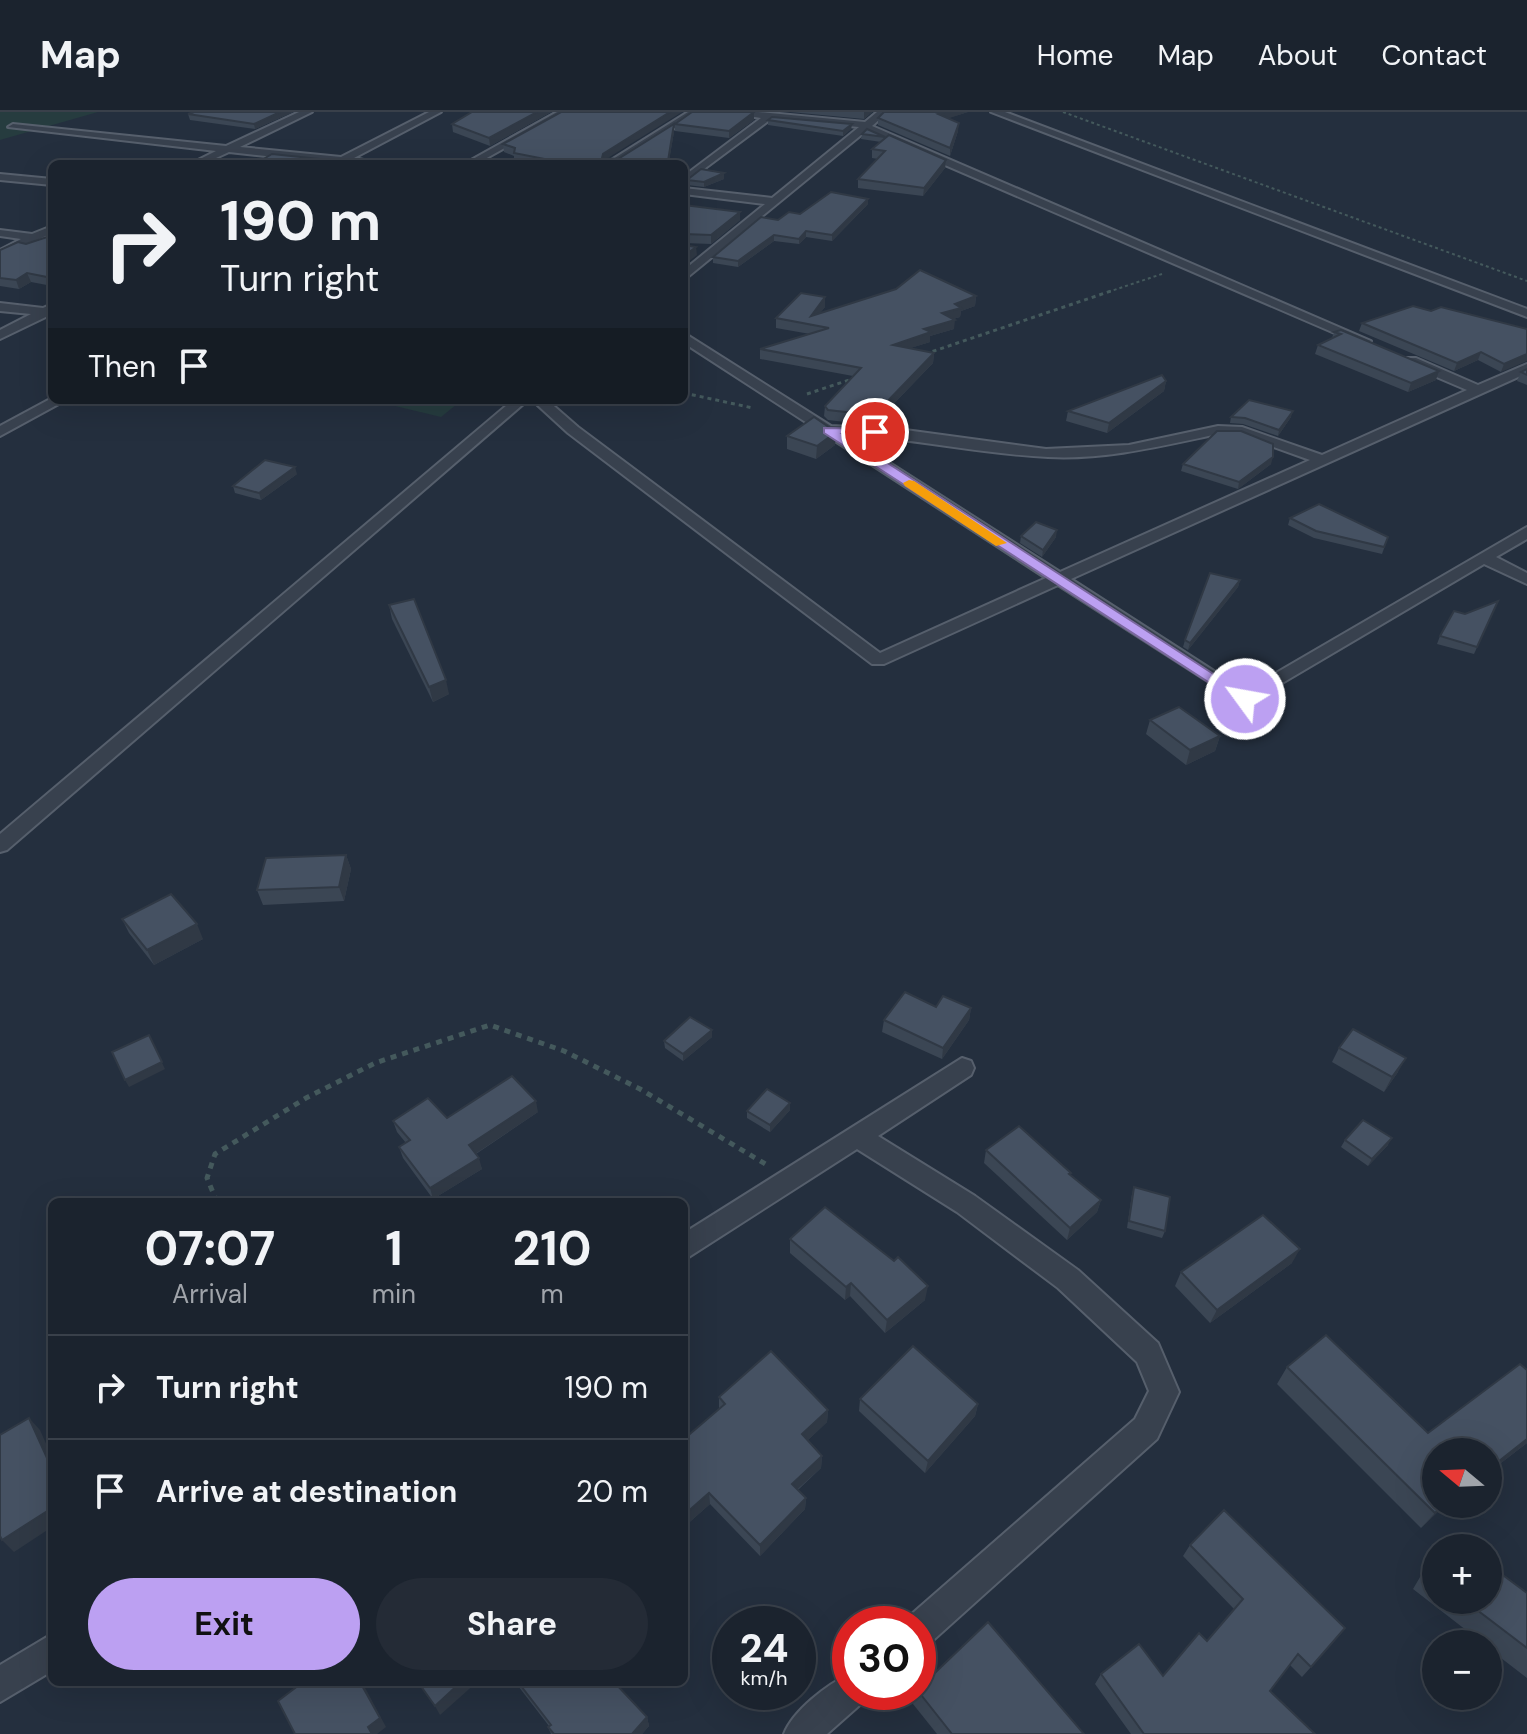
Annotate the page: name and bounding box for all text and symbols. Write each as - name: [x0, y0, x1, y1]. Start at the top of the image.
- text: Map: [40, 30, 121, 80]
- text: Home: [1037, 37, 1113, 74]
- text: Map: [1157, 37, 1214, 74]
- text: About: [1258, 37, 1337, 74]
- text: Contact: [1381, 37, 1487, 74]
- text: 190 m: [220, 184, 381, 257]
- icon: right: [88, 192, 192, 296]
- text: Turn right: [220, 255, 379, 302]
- icon: arrive: [172, 344, 216, 388]
- text: Then: [88, 347, 156, 386]
- pin: [841, 398, 909, 466]
- icon: arrive: [853, 410, 897, 454]
- position arrow: [1203, 657, 1287, 741]
- text: 07:07: [144, 1217, 275, 1280]
- text: 1: [385, 1217, 403, 1280]
- text: 210: [513, 1217, 592, 1280]
- text: Arrival: [172, 1277, 248, 1311]
- text: min: [372, 1277, 416, 1311]
- text: m: [540, 1277, 564, 1311]
- icon: right: [88, 1365, 132, 1409]
- text: Turn right: [156, 1368, 299, 1407]
- text: 190 m: [565, 1368, 648, 1407]
- north arrow: [1422, 1438, 1502, 1518]
- map controls: [1422, 1438, 1502, 1710]
- icon: arrive: [88, 1469, 132, 1513]
- text: Arrive at destination: [156, 1472, 457, 1511]
- text: 20 m: [576, 1472, 648, 1511]
- button: +: [1422, 1534, 1502, 1614]
- button: Exit: [88, 1578, 360, 1670]
- button: Share: [376, 1578, 648, 1670]
- speed limit sign: 30: [832, 1606, 936, 1710]
- text: 24: [740, 1622, 788, 1674]
- button: −: [1422, 1630, 1502, 1710]
- text: km/h: [740, 1665, 788, 1691]

